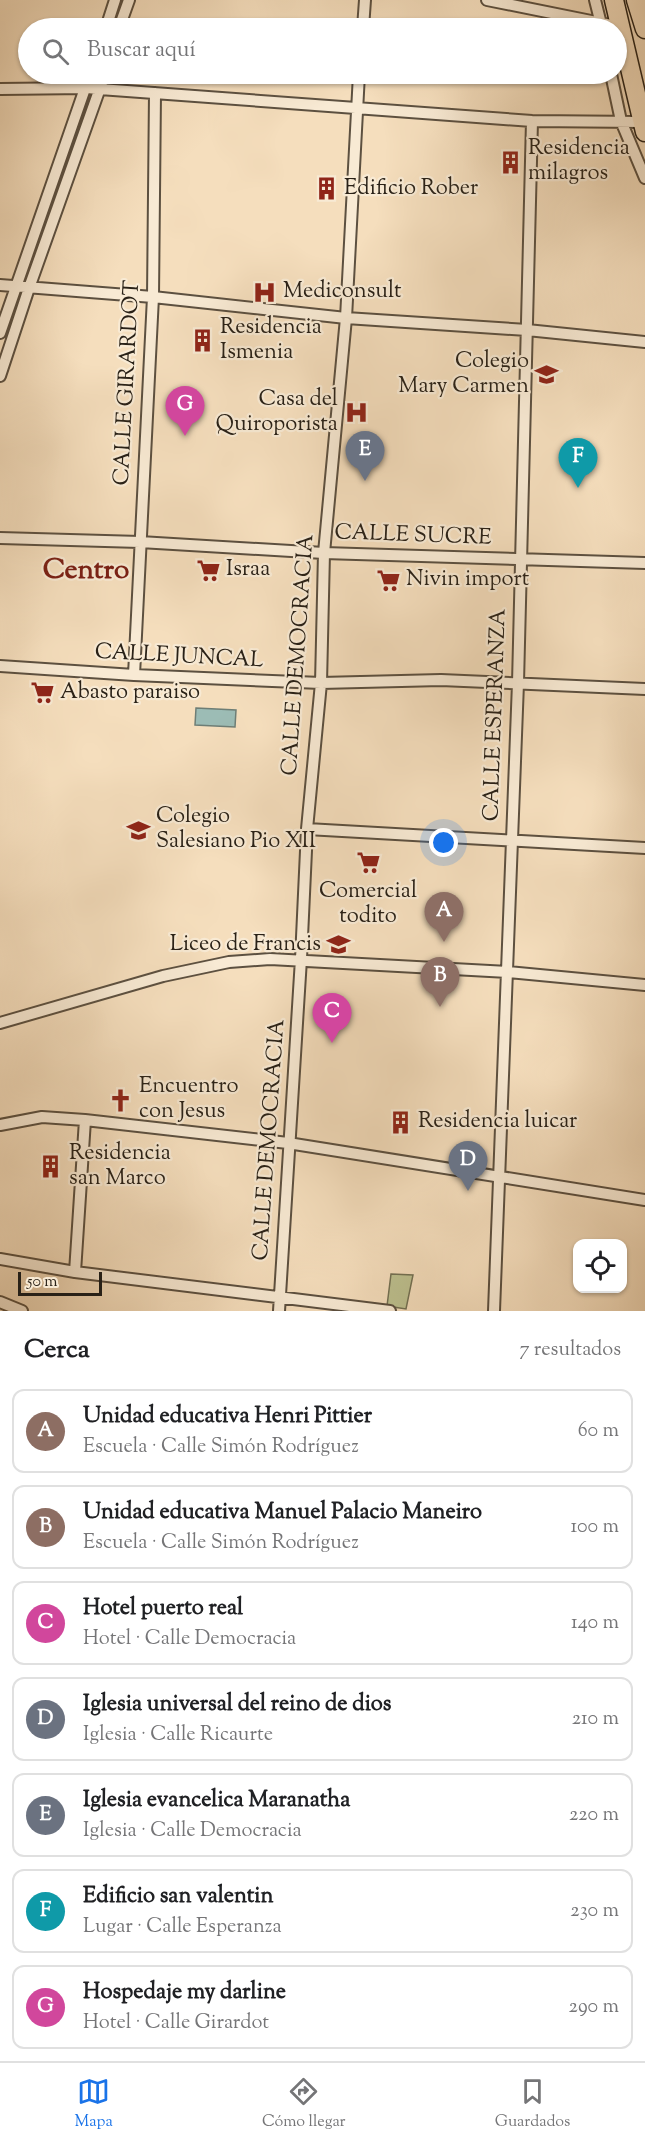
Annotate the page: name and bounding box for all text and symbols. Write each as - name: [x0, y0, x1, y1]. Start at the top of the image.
- search box: [18, 18, 627, 84]
- icon: search: [39, 35, 72, 68]
- text: Buscar aquí: [87, 35, 196, 67]
- place label: Residencia milagros: [528, 133, 630, 190]
- building icon: Residencia milagros: [497, 149, 523, 175]
- place label: Edificio Rober: [344, 173, 478, 205]
- building icon: Edificio Rober: [313, 176, 339, 202]
- place label: Mediconsult: [283, 276, 402, 308]
- street label: CALLE GIRARDOT: [107, 279, 149, 486]
- hospital icon: Mediconsult: [252, 279, 278, 305]
- place label: Residencia Ismenia: [220, 312, 322, 369]
- building icon: Residencia Ismenia: [189, 328, 215, 354]
- place label: Colegio Mary Carmen: [398, 346, 529, 403]
- school or university icon: Colegio Mary Carmen: [534, 362, 560, 388]
- place label: Casa del Quiroporista: [216, 384, 338, 441]
- pin: G: [166, 386, 204, 436]
- hospital icon: Casa del Quiroporista: [343, 400, 369, 426]
- pin: E: [346, 432, 385, 481]
- pin: F: [558, 438, 598, 488]
- street label: CALLE SUCRE: [334, 517, 492, 555]
- street label: CALLE DEMOCRACIA: [275, 533, 323, 777]
- district label: Centro: [43, 551, 129, 591]
- place label: Israa: [226, 554, 270, 586]
- supermarket icon: Israa: [195, 557, 221, 583]
- place label: Nivin import: [406, 564, 530, 596]
- supermarket icon: Nivin import: [375, 567, 401, 593]
- street label: CALLE ESPERANZA: [476, 608, 516, 822]
- street label: CALLE JUNCAL: [94, 637, 264, 677]
- place label: Abasto paraiso: [60, 677, 200, 709]
- supermarket icon: Abasto paraiso: [29, 680, 55, 706]
- place label: Colegio Salesiano Pio XII: [156, 801, 316, 858]
- school or university icon: Colegio Salesiano Pio XII: [125, 817, 151, 843]
- your location: [429, 828, 458, 857]
- supermarket icon: Comercial todito: [355, 850, 381, 876]
- place label: Comercial todito: [319, 876, 417, 933]
- pin: A: [424, 892, 464, 942]
- place label: Liceo de Francis: [170, 929, 321, 961]
- school or university icon: Liceo de Francis: [326, 932, 352, 958]
- pin: B: [420, 958, 460, 1007]
- pin: C: [312, 994, 352, 1043]
- street label: CALLE DEMOCRACIA: [246, 1018, 294, 1262]
- place label: Encuentro con Jesus: [139, 1071, 239, 1128]
- church icon: Encuentro con Jesus: [108, 1087, 134, 1113]
- place label: Residencia luicar: [418, 1106, 577, 1138]
- building icon: Residencia luicar: [387, 1109, 413, 1135]
- place label: Residencia san Marco: [69, 1138, 171, 1195]
- pin: D: [448, 1142, 488, 1191]
- building icon: Residencia san Marco: [38, 1154, 64, 1180]
- map controls: [573, 1239, 627, 1293]
- button: locate: [573, 1239, 627, 1293]
- scale bar: [18, 1269, 102, 1296]
- text: 50 m: [27, 1271, 58, 1294]
- text: Cerca: [24, 1332, 90, 1369]
- text: 7 resultados: [519, 1336, 621, 1365]
- text: Unidad educativa Henri Pittier: [83, 1401, 372, 1433]
- text: A: [37, 1417, 54, 1446]
- text: 60 m: [578, 1417, 619, 1446]
- text: Escuela · Calle Simón Rodríguez: [83, 1433, 359, 1462]
- text: Unidad educativa Manuel Palacio Maneiro: [83, 1497, 482, 1529]
- text: B: [39, 1513, 52, 1542]
- text: 100 m: [570, 1513, 619, 1542]
- text: Escuela · Calle Simón Rodríguez: [83, 1529, 359, 1558]
- text: Hotel puerto real: [83, 1593, 243, 1625]
- text: C: [37, 1609, 54, 1638]
- text: 140 m: [571, 1609, 619, 1638]
- text: Hotel · Calle Democracia: [83, 1625, 296, 1654]
- text: Iglesia universal del reino de dios: [83, 1689, 391, 1721]
- text: D: [38, 1705, 53, 1734]
- text: 210 m: [572, 1705, 619, 1734]
- text: Iglesia · Calle Ricaurte: [83, 1721, 273, 1750]
- text: Iglesia evancelica Maranatha: [83, 1785, 350, 1817]
- text: E: [39, 1801, 52, 1830]
- text: 220 m: [569, 1801, 619, 1830]
- text: Iglesia · Calle Democracia: [83, 1817, 302, 1846]
- text: Edificio san valentin: [83, 1881, 274, 1913]
- text: F: [40, 1897, 51, 1926]
- text: 230 m: [570, 1897, 619, 1926]
- text: Lugar · Calle Esperanza: [83, 1913, 282, 1942]
- text: Hospedaje my darline: [83, 1977, 286, 2009]
- text: G: [37, 1993, 54, 2022]
- text: 290 m: [569, 1993, 619, 2022]
- text: Hotel · Calle Girardot: [83, 2009, 269, 2038]
- tab: Mapa: [75, 2075, 113, 2134]
- tab: Cómo llegar: [262, 2075, 346, 2134]
- tab: Guardados: [495, 2075, 570, 2134]

